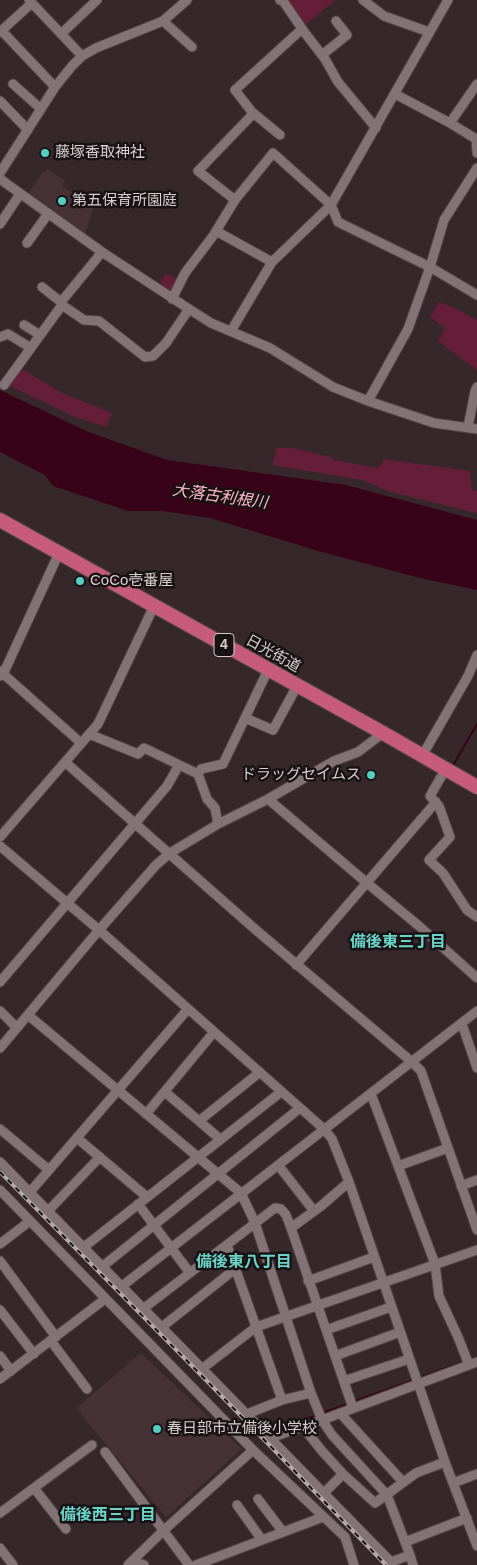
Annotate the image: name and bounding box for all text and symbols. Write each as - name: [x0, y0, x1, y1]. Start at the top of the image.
- place label: 藤塚香取神社: [55, 144, 145, 162]
- marker: 藤塚香取神社: [39, 147, 51, 159]
- place label: 第五保育所園庭: [72, 192, 177, 210]
- marker: 第五保育所園庭: [56, 195, 68, 207]
- water label: 大落古利根川: [171, 481, 269, 513]
- place label: CoCo壱番屋: [90, 572, 173, 590]
- marker: CoCo壱番屋: [74, 575, 86, 587]
- street label: 日光街道: [242, 632, 304, 676]
- road number: 4: [214, 634, 234, 656]
- place label: ドラッグセイムス: [241, 766, 361, 784]
- marker: ドラッグセイムス: [365, 769, 377, 781]
- district label: 備後東三丁目: [350, 933, 446, 953]
- district label: 備後東八丁目: [196, 1253, 292, 1273]
- place label: 春日部市立備後小学校: [167, 1420, 317, 1438]
- marker: 春日部市立備後小学校: [151, 1423, 163, 1435]
- district label: 備後西三丁目: [60, 1506, 156, 1526]

